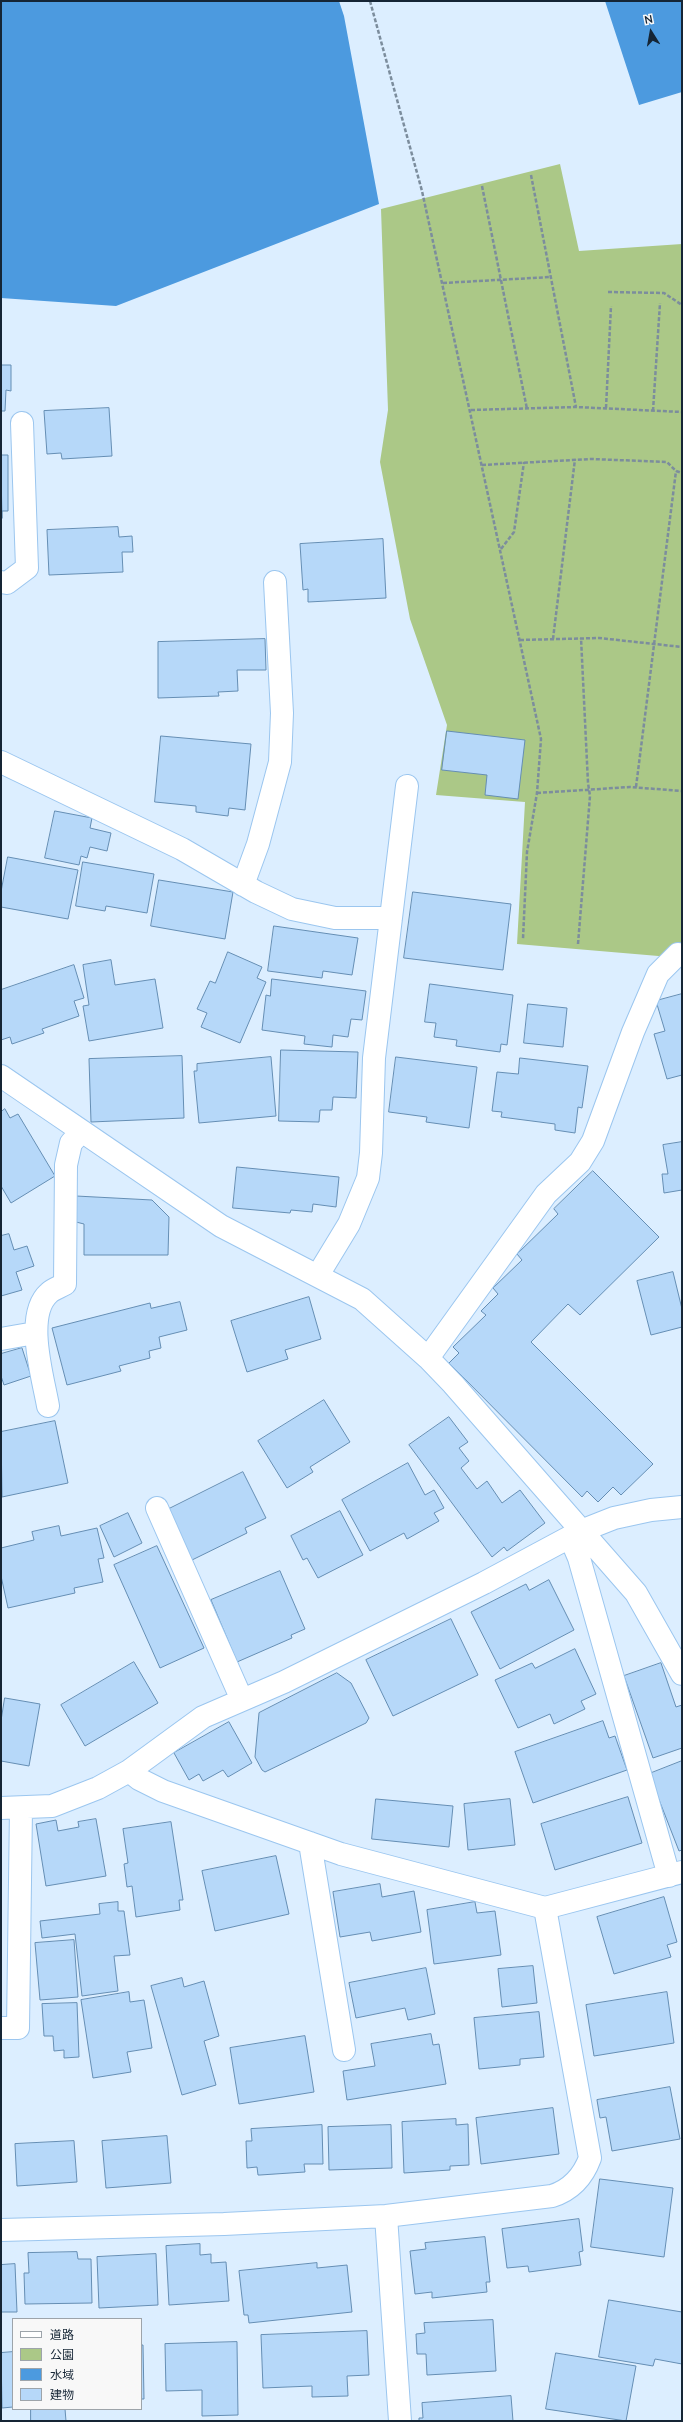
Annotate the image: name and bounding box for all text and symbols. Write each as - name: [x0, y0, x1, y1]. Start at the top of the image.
- north arrow: [631, 12, 671, 52]
- text: N: [643, 12, 654, 28]
- legend: [12, 2318, 142, 2410]
- text: 道路: [50, 2327, 74, 2343]
- text: 公園: [50, 2347, 74, 2363]
- text: 水域: [50, 2367, 74, 2383]
- text: 建物: [50, 2387, 74, 2403]

